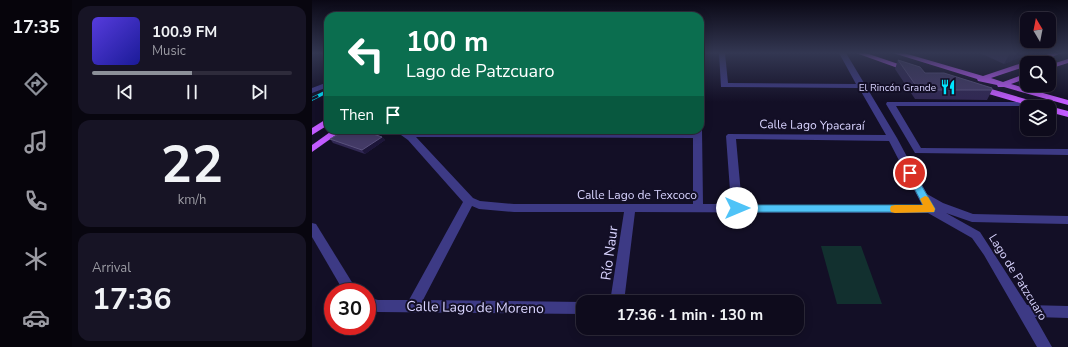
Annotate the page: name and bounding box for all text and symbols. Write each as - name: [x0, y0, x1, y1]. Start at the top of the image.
- north arrow: [1020, 12, 1056, 48]
- map controls: [1020, 12, 1056, 136]
- text: 17:35: [12, 15, 60, 39]
- text: 100.9 FM: [152, 22, 217, 42]
- text: 100 m: [406, 23, 489, 61]
- icon: left: [340, 28, 392, 80]
- text: Music: [152, 42, 186, 60]
- button: search: [1020, 56, 1056, 92]
- text: Lago de Patzcuaro: [406, 59, 554, 83]
- icon: directions: [22, 70, 50, 98]
- restaurant icon: El Rincón Grande: [939, 78, 957, 96]
- icon: previous: [114, 81, 136, 103]
- icon: pause: [181, 81, 203, 103]
- icon: next: [248, 81, 270, 103]
- place label: El Rincón Grande: [859, 81, 936, 95]
- button: layers: [1020, 100, 1056, 136]
- icon: arrive: [382, 104, 404, 126]
- text: Then: [340, 105, 374, 125]
- street label: Calle Lago Ypacaraí: [759, 116, 866, 134]
- icon: music: [22, 128, 50, 156]
- text: 22: [161, 129, 223, 200]
- pin: [893, 156, 927, 190]
- icon: arrive: [899, 162, 921, 184]
- icon: phone: [22, 187, 50, 215]
- street label: Calle Lago de Texcoco: [577, 187, 697, 203]
- position arrow: [716, 187, 758, 229]
- text: km/h: [178, 191, 206, 209]
- street label: Río Naur: [596, 225, 623, 281]
- street label: Lago de Patzcuaro: [985, 231, 1051, 323]
- icon: climate: [22, 245, 50, 273]
- text: Arrival: [92, 259, 131, 277]
- text: 17:36: [92, 279, 171, 320]
- speed limit sign: 30: [324, 283, 376, 335]
- street label: Calle Lago de Moreno: [406, 297, 544, 318]
- icon: car: [22, 304, 50, 332]
- text: 17:36 · 1 min · 130 m: [617, 305, 763, 325]

